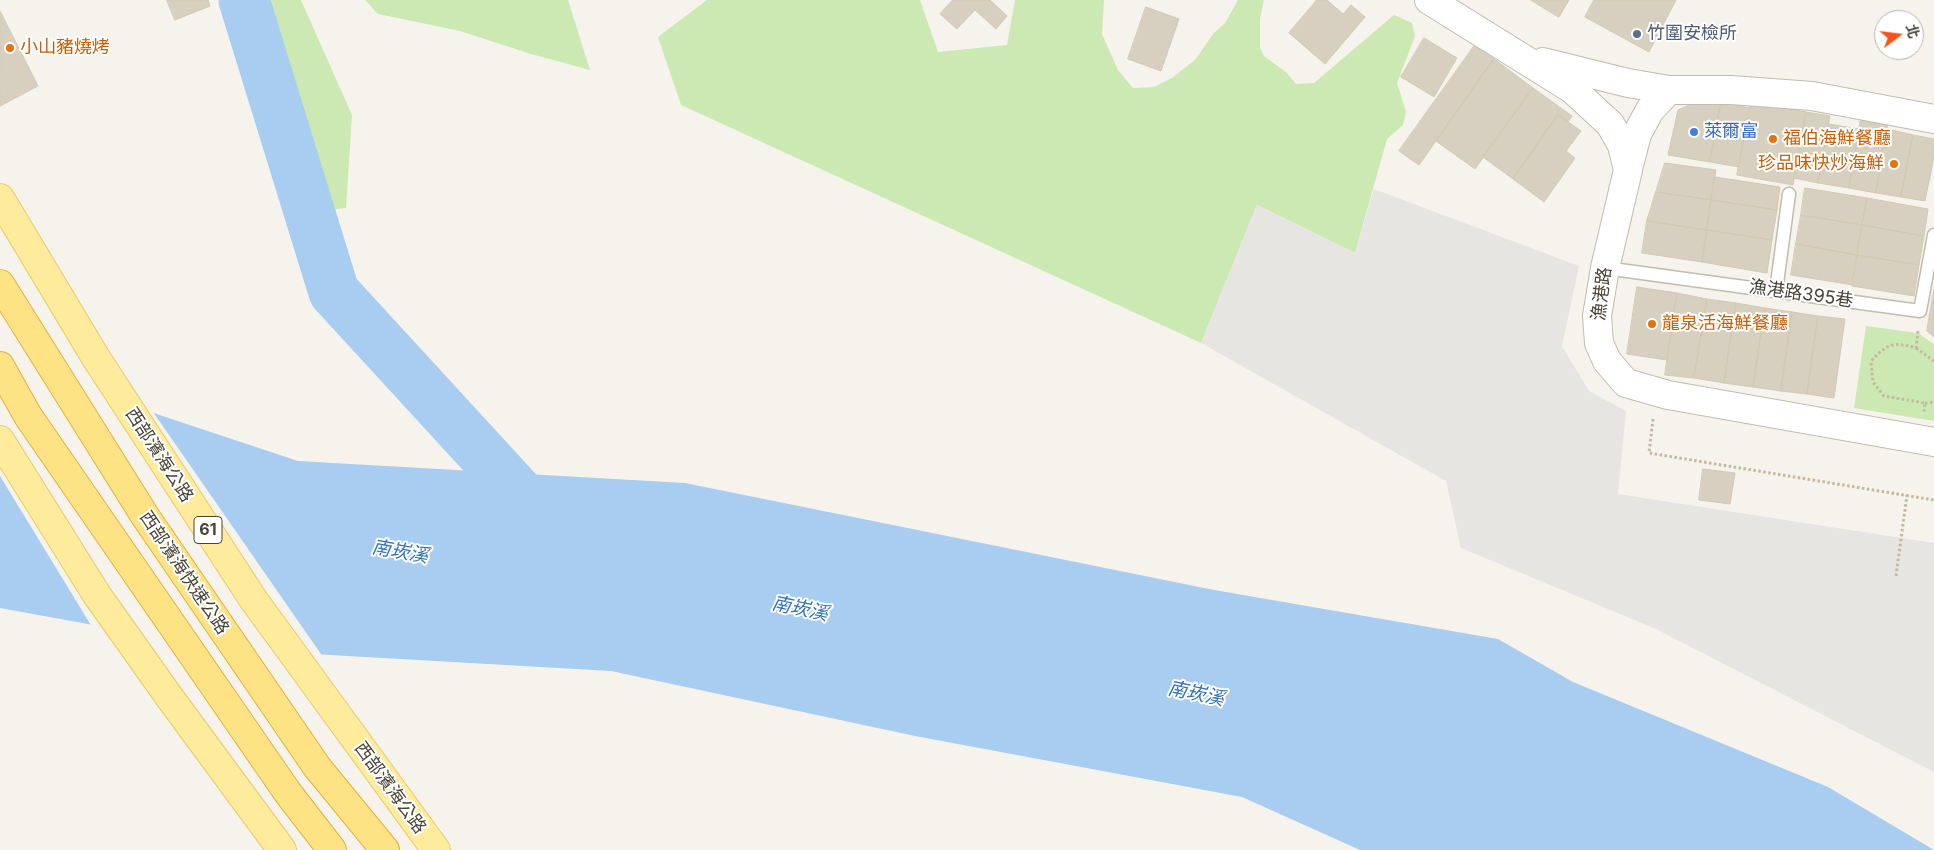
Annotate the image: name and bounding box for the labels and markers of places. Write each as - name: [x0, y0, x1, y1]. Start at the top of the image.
- place label: 竹圍安檢所: [1647, 23, 1737, 45]
- marker: 竹圍安檢所: [1631, 28, 1643, 40]
- place label: 小山豬燒烤: [20, 37, 110, 59]
- marker: 小山豬燒烤: [4, 42, 16, 54]
- place label: 萊爾富: [1704, 121, 1758, 143]
- marker: 萊爾富: [1688, 126, 1700, 138]
- place label: 福伯海鮮餐廳: [1783, 128, 1891, 150]
- marker: 福伯海鮮餐廳: [1767, 133, 1779, 145]
- place label: 珍品味快炒海鮮: [1758, 153, 1884, 175]
- marker: 珍品味快炒海鮮: [1888, 158, 1900, 170]
- place label: 龍泉活海鮮餐廳: [1662, 313, 1788, 335]
- marker: 龍泉活海鮮餐廳: [1646, 318, 1658, 330]

